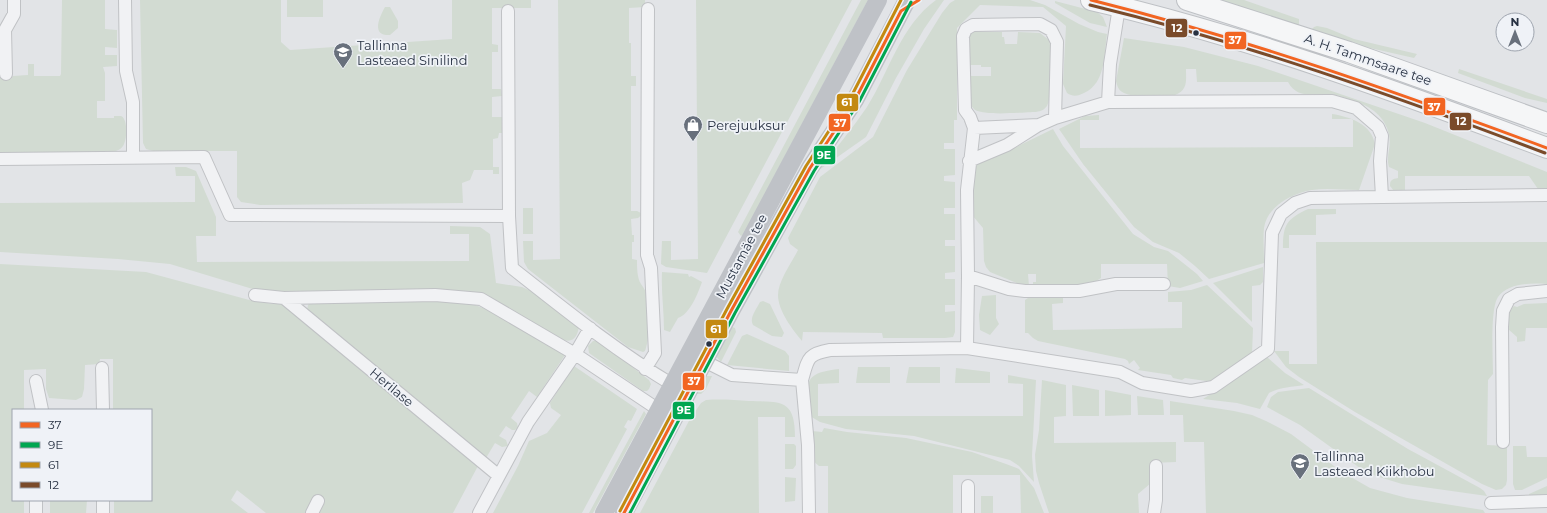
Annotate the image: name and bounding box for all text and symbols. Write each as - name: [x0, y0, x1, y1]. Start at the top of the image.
- north arrow: [1495, 12, 1535, 52]
- text: N: [1511, 15, 1519, 29]
- line badge: 12: [1165, 18, 1188, 38]
- text: 12: [1172, 21, 1183, 35]
- unlabelled marker: [1191, 28, 1201, 38]
- street label: A. H. Tammsaare tee: [1302, 30, 1434, 88]
- line badge: 37: [1224, 31, 1247, 50]
- text: 37: [1227, 33, 1242, 47]
- place label: Tallinna Lasteaed Sinilind: [357, 37, 467, 68]
- school or university icon: Tallinna Lasteaed Sinilind: [332, 41, 354, 69]
- line badge: 61: [836, 93, 859, 112]
- text: 61: [841, 95, 853, 109]
- line badge: 37: [1423, 97, 1446, 116]
- text: 37: [1426, 100, 1441, 114]
- line badge: 12: [1449, 112, 1472, 131]
- line badge: 37: [828, 113, 851, 132]
- shop icon: Perejuuksur: [682, 114, 704, 142]
- text: 12: [1456, 114, 1467, 128]
- text: 37: [832, 116, 847, 130]
- place label: Perejuuksur: [707, 117, 786, 133]
- line badge: 9E: [813, 145, 836, 165]
- text: 9E: [817, 148, 831, 162]
- street label: Mustamäe tee: [712, 211, 770, 301]
- line badge: 61: [705, 319, 728, 339]
- text: 61: [710, 322, 722, 336]
- unlabelled marker: [704, 339, 714, 349]
- street label: Herilase: [367, 364, 417, 410]
- line badge: 37: [682, 372, 705, 391]
- text: 37: [686, 374, 701, 388]
- line badge: 9E: [672, 401, 695, 420]
- text: 9E: [677, 403, 691, 417]
- legend: [12, 409, 152, 501]
- text: 37: [48, 417, 62, 432]
- text: 9E: [48, 437, 63, 452]
- place label: Tallinna Lasteaed Kiikhobu: [1314, 448, 1435, 479]
- school or university icon: Tallinna Lasteaed Kiikhobu: [1289, 452, 1311, 480]
- text: 61: [48, 457, 60, 472]
- text: 12: [48, 477, 59, 492]

